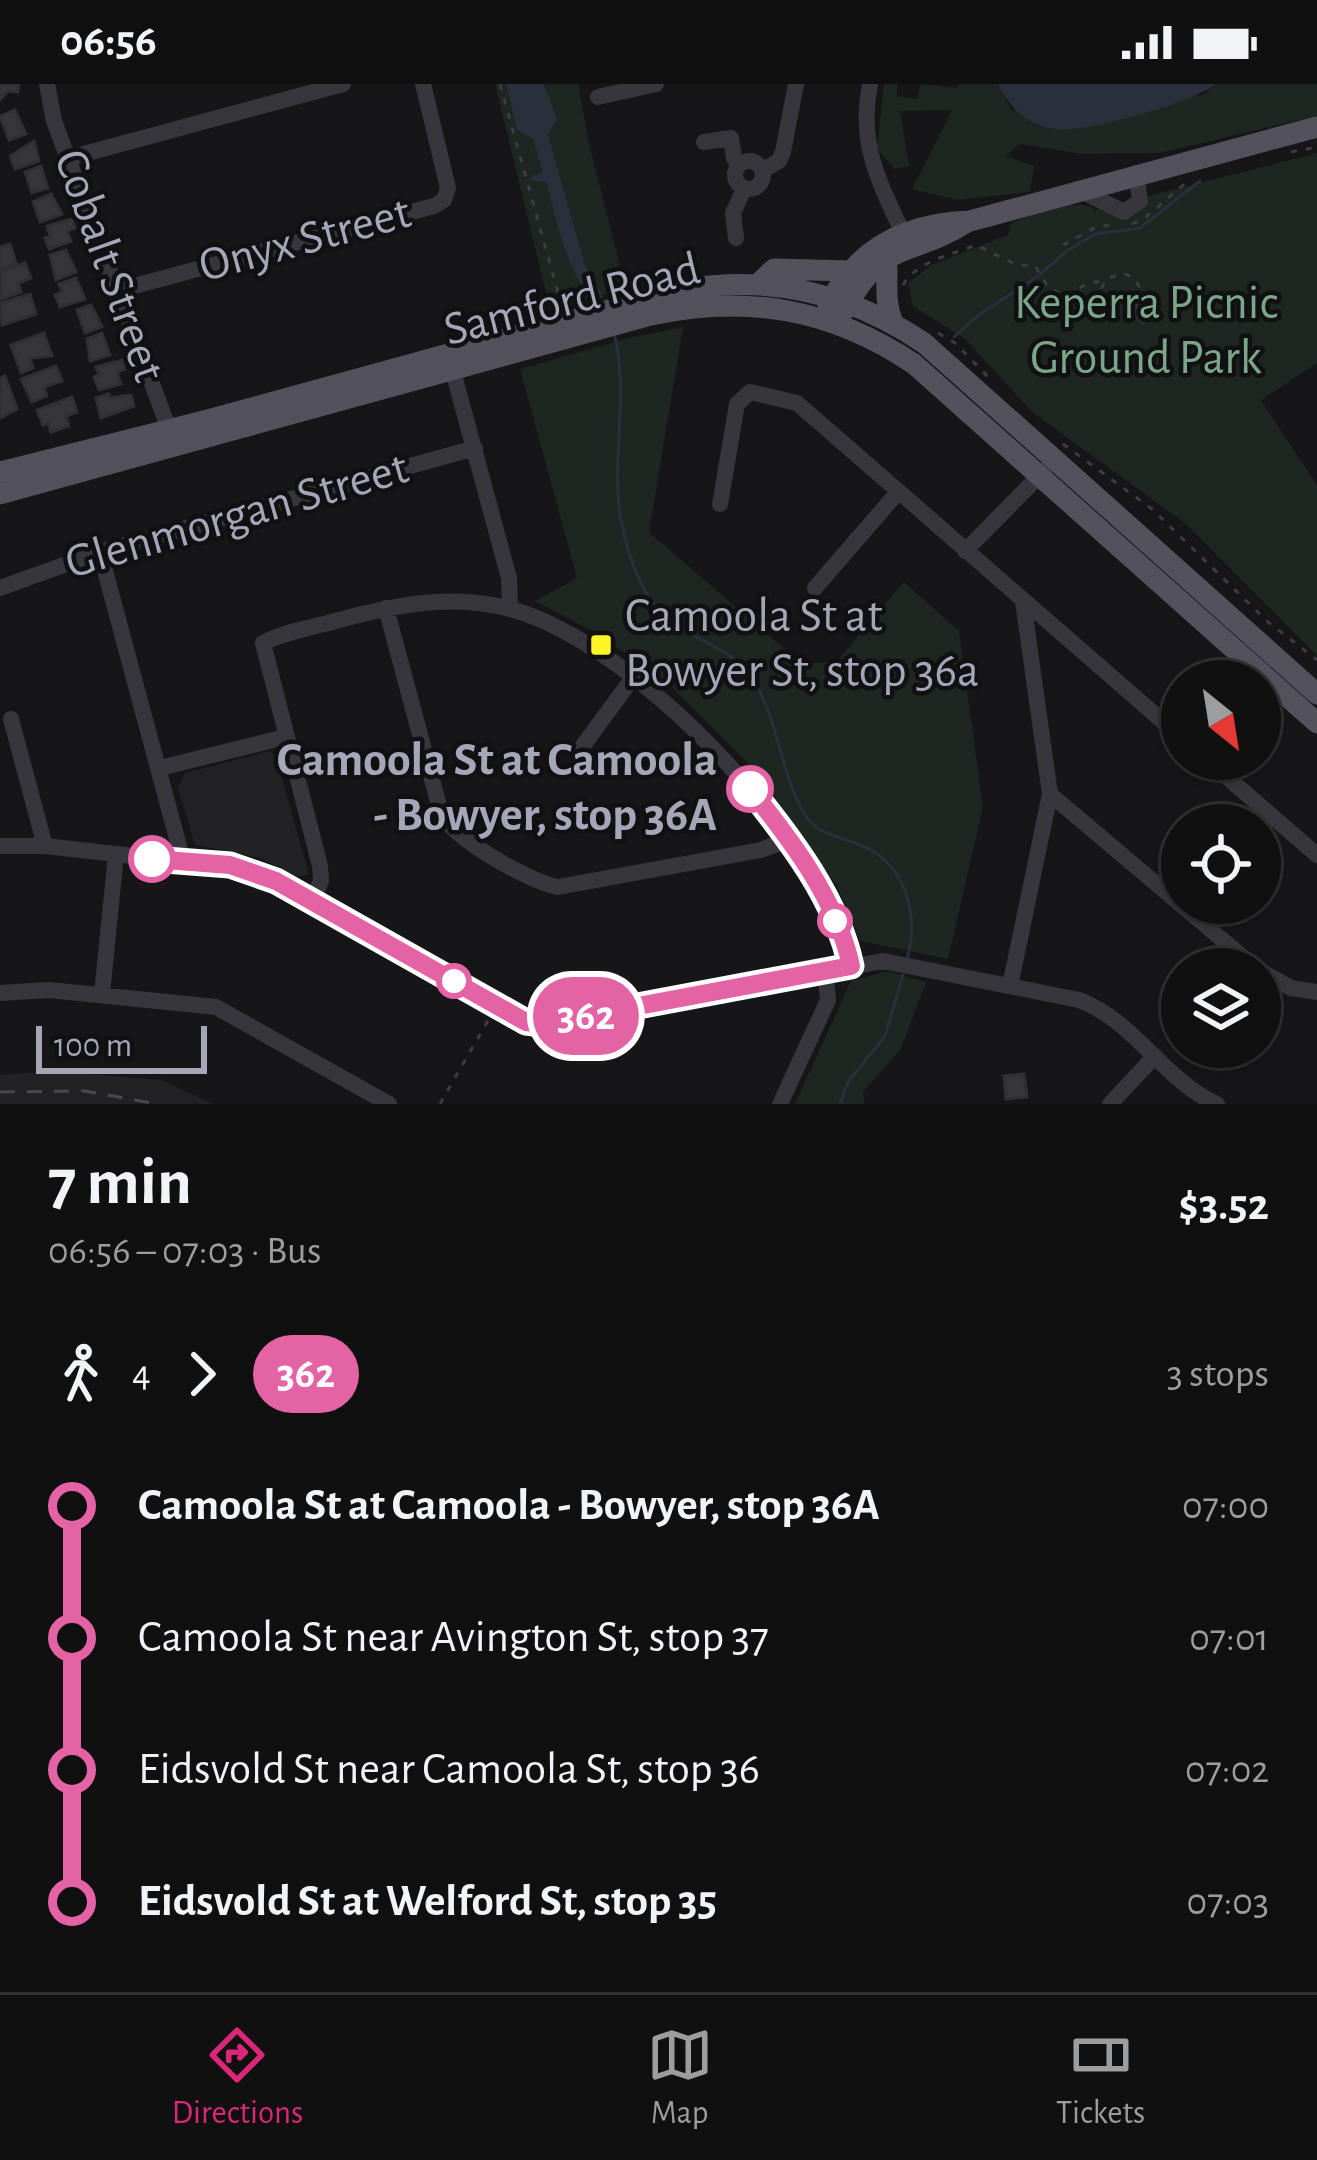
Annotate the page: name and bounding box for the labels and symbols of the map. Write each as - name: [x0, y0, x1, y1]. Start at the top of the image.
- street label: Cobalt Street: [45, 144, 173, 388]
- street label: Onyx Street: [194, 189, 416, 291]
- street label: Samford Road: [439, 245, 705, 355]
- park label: Keperra Picnic Ground Park: [1014, 280, 1278, 383]
- street label: Glenmorgan Street: [60, 444, 414, 588]
- place label: Camoola St at Bowyer St, stop 36a: [625, 593, 979, 696]
- marker: Camoola St at Bowyer St, stop 36a: [588, 632, 614, 658]
- north arrow: [1161, 660, 1281, 780]
- place label: Camoola St at Camoola - Bowyer, stop 36A: [277, 737, 717, 840]
- marker: Camoola St at Camoola - Bowyer, stop 36A: [728, 767, 772, 811]
- unlabelled marker: [130, 837, 174, 881]
- unlabelled marker: [819, 905, 851, 937]
- unlabelled marker: [438, 965, 470, 997]
- line badge: 362: [517, 977, 655, 1055]
- scale bar: [36, 1020, 207, 1073]

